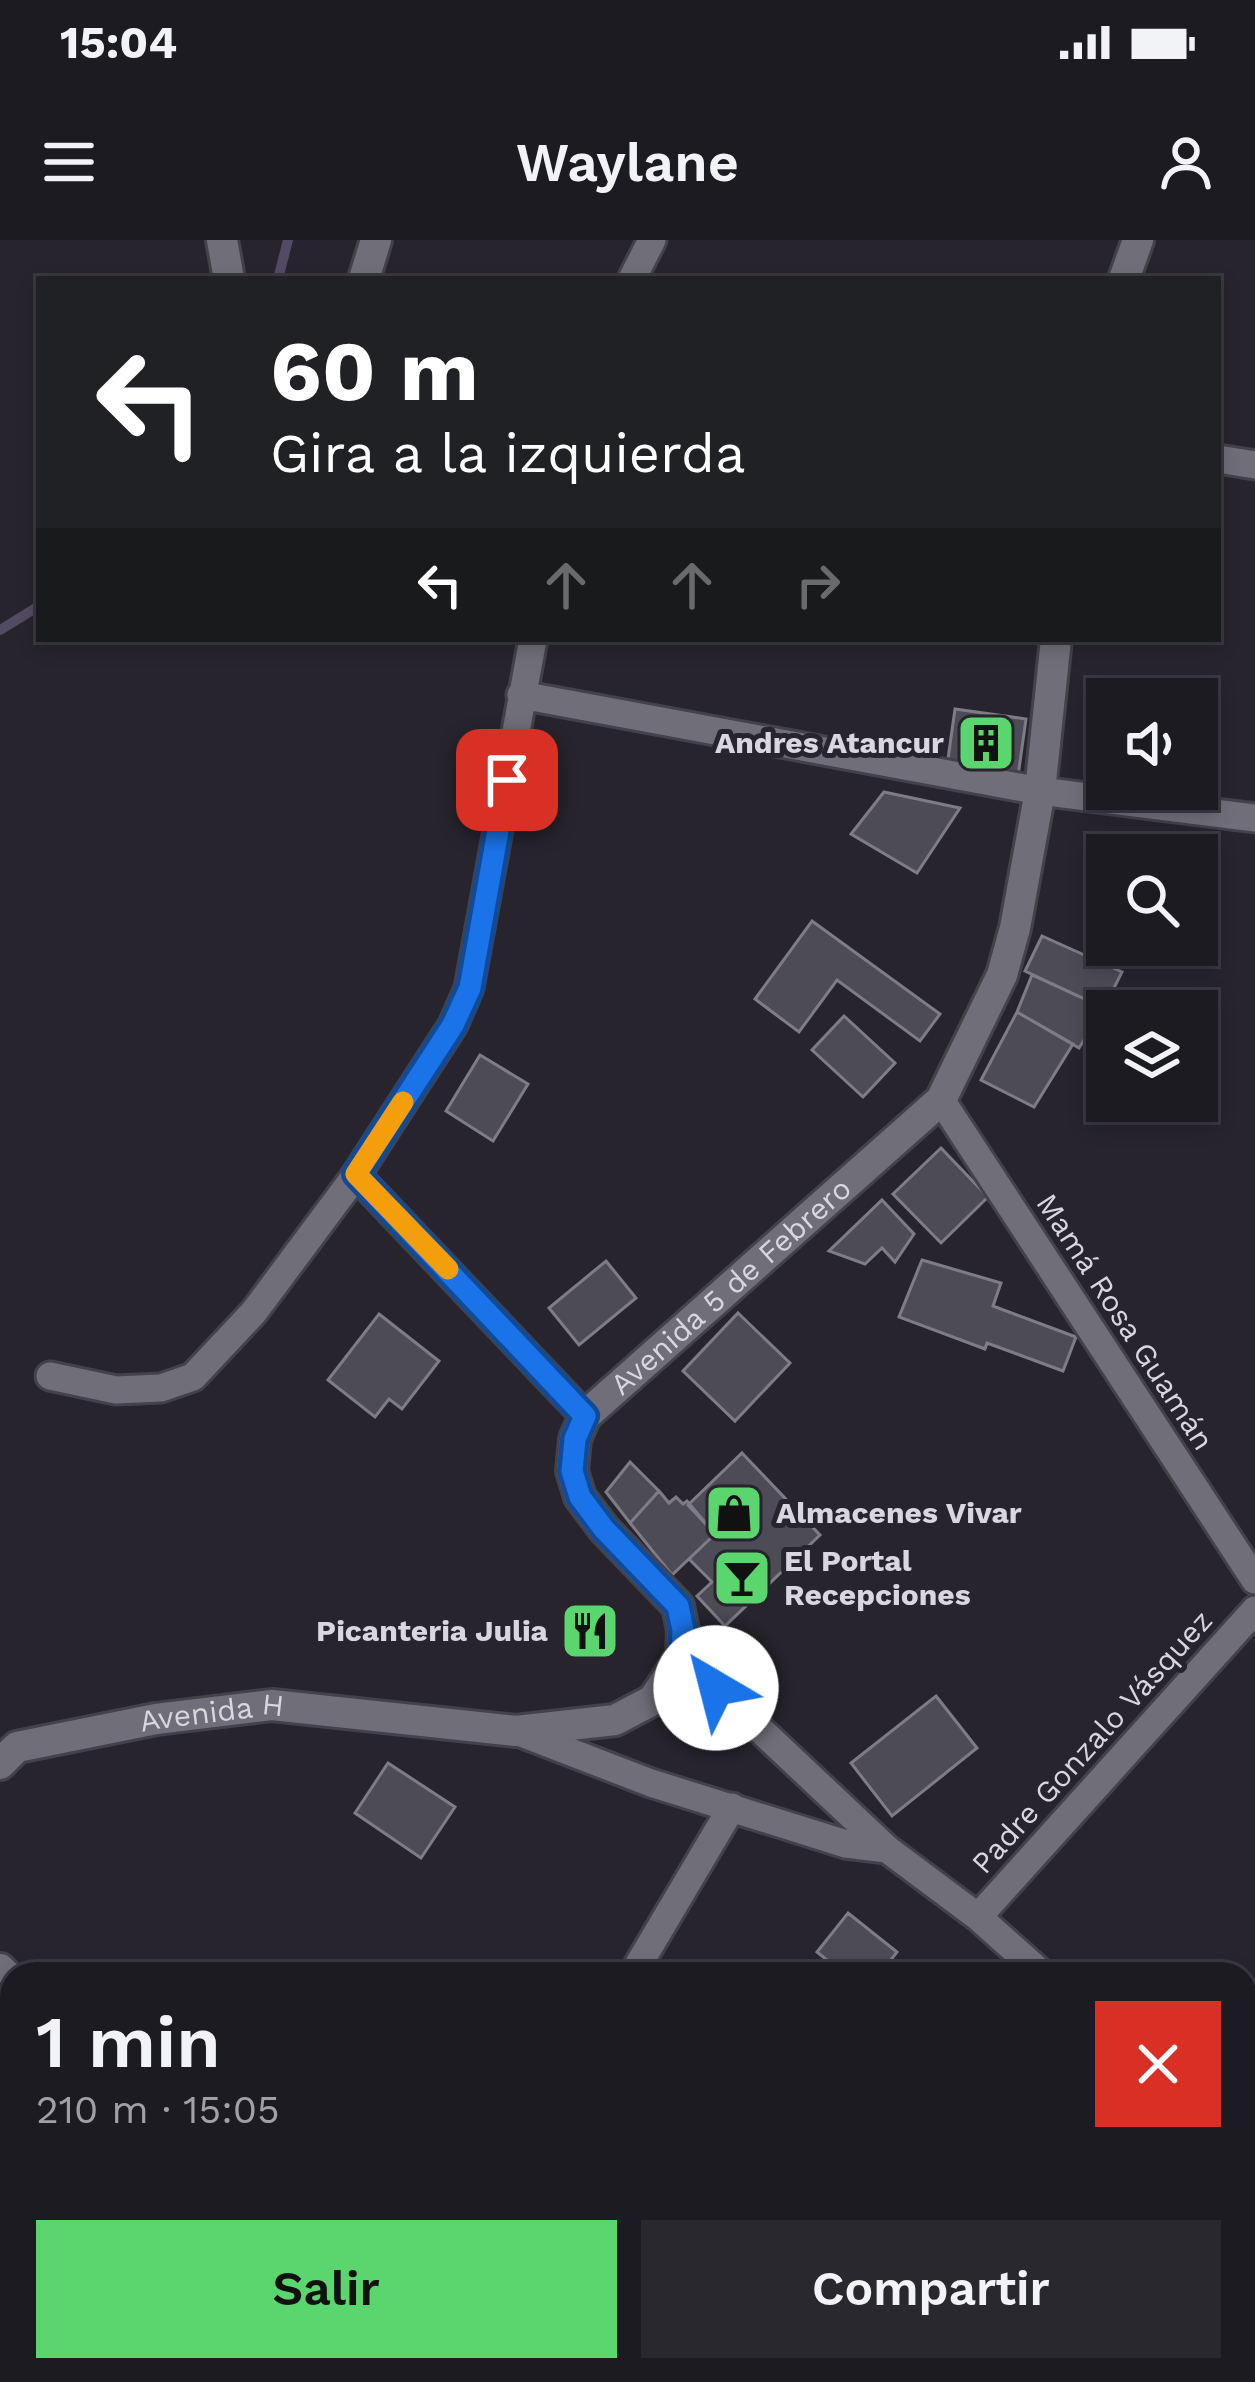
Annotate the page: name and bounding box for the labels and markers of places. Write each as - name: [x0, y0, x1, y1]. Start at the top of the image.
- building icon: Andres Atancur: [955, 712, 1017, 774]
- place label: Andres Atancur: [715, 725, 944, 760]
- pin: [456, 729, 558, 831]
- shop icon: Almacenes Vivar: [703, 1482, 765, 1544]
- place label: Almacenes Vivar: [776, 1495, 1022, 1530]
- place label: El Portal Recepciones: [784, 1543, 971, 1612]
- bar icon: El Portal Recepciones: [711, 1547, 773, 1609]
- restaurant icon: Picanteria Julia: [559, 1600, 621, 1662]
- place label: Picanteria Julia: [316, 1613, 549, 1648]

